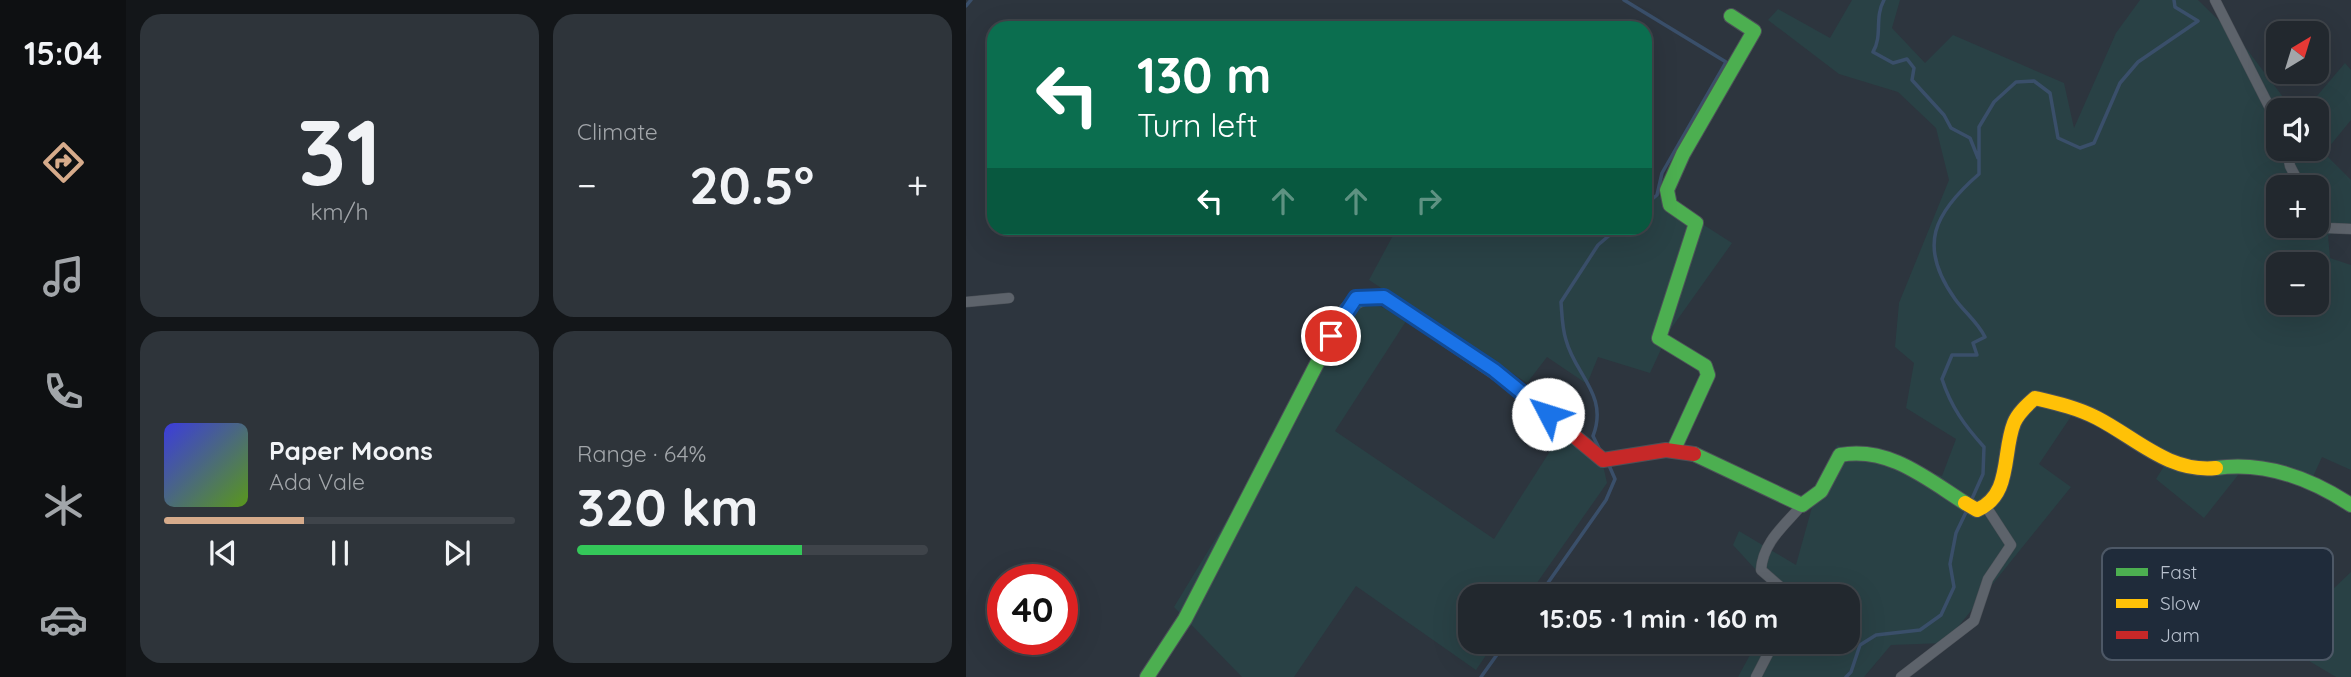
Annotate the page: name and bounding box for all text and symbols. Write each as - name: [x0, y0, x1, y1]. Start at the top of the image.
- north arrow: [2266, 21, 2329, 84]
- map controls: [2266, 21, 2329, 315]
- text: 15:04: [24, 33, 102, 73]
- text: 130 m: [1137, 44, 1271, 105]
- icon: left: [1022, 49, 1113, 140]
- text: 31: [297, 94, 382, 208]
- button: sound: [2266, 98, 2329, 161]
- text: Turn left: [1137, 105, 1258, 145]
- text: Climate: [577, 117, 658, 146]
- icon: directions: [39, 138, 88, 187]
- text: 20.5°: [689, 152, 814, 217]
- text: −: [577, 161, 597, 209]
- text: +: [907, 161, 928, 209]
- button: +: [2266, 175, 2329, 238]
- icon: left: [1191, 182, 1229, 220]
- icon: ahead: [1264, 182, 1302, 220]
- icon: ahead: [1337, 182, 1375, 220]
- icon: right: [1410, 182, 1448, 220]
- text: km/h: [310, 197, 369, 226]
- icon: music: [39, 252, 88, 301]
- button: −: [2266, 252, 2329, 315]
- pin: [1301, 306, 1361, 366]
- icon: arrive: [1312, 317, 1350, 355]
- icon: phone: [39, 367, 88, 416]
- position arrow: [1511, 377, 1585, 451]
- text: Paper Moons: [269, 434, 433, 467]
- text: Range · 64%: [577, 439, 706, 468]
- text: Ada Vale: [269, 467, 365, 496]
- text: 320 km: [577, 474, 759, 539]
- icon: climate: [39, 481, 88, 530]
- icon: previous: [204, 534, 242, 572]
- icon: pause: [321, 534, 359, 572]
- icon: next: [438, 534, 476, 572]
- legend: [2102, 548, 2333, 660]
- text: Fast: [2160, 560, 2197, 584]
- speed limit sign: 40: [987, 564, 1078, 655]
- text: Slow: [2160, 591, 2201, 615]
- icon: car: [39, 595, 88, 644]
- text: 15:05 · 1 min · 160 m: [1540, 602, 1778, 635]
- text: Jam: [2160, 623, 2200, 647]

